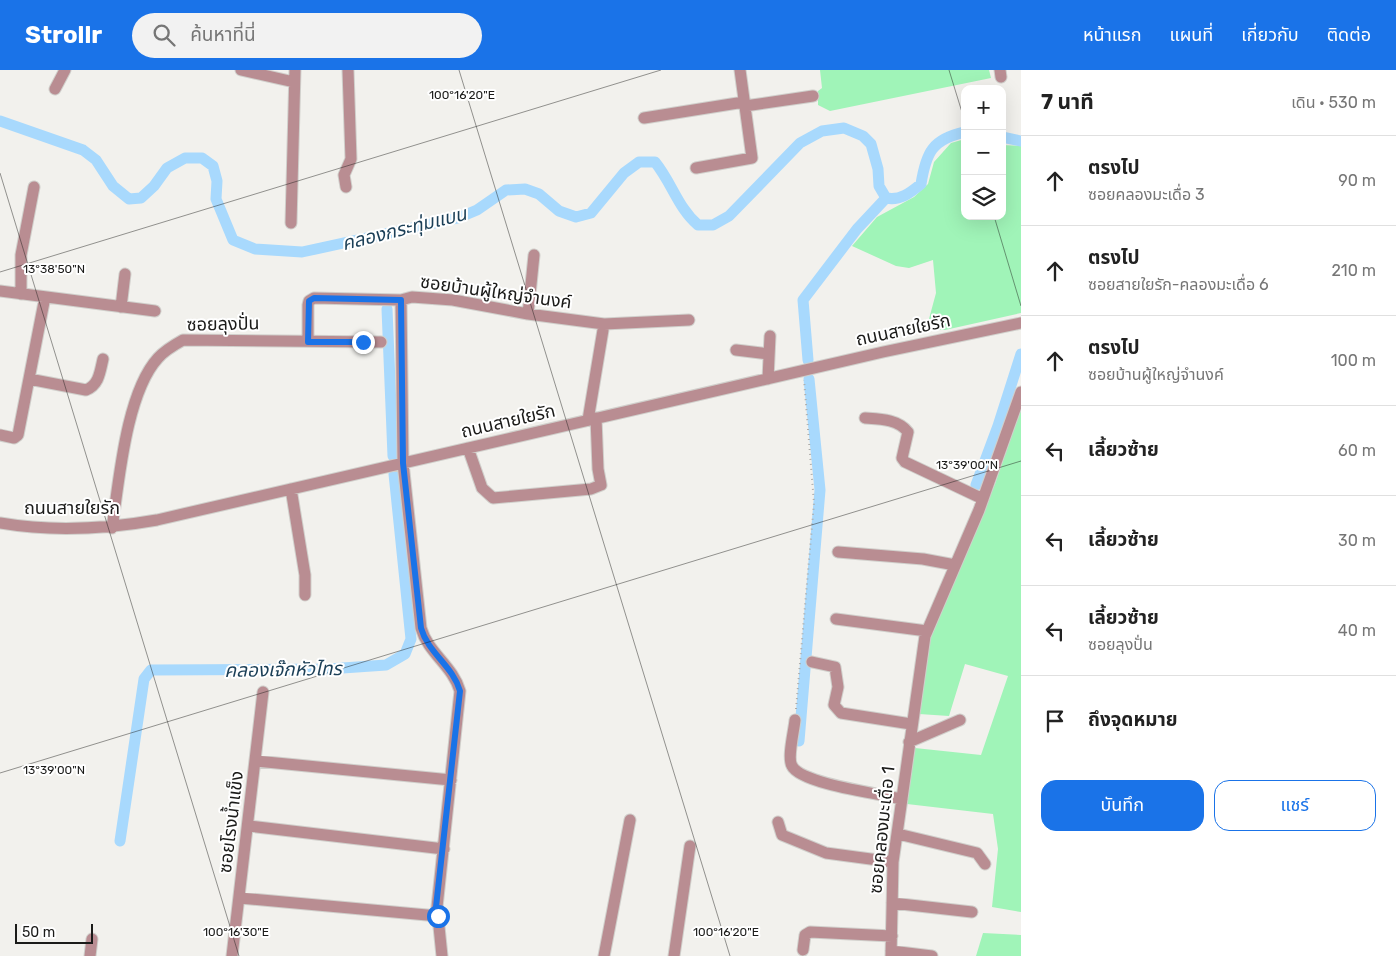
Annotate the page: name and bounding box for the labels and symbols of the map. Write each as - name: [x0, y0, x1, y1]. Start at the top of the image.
- text: 100°16'20"E: [429, 88, 495, 102]
- water label: คลองกระทุ่มแบน: [339, 202, 470, 255]
- text: 13°38'50"N: [23, 262, 85, 276]
- street label: ซอยบ้านผู้ใหญ่จำนงค์: [419, 270, 573, 315]
- street label: ถนนสายใยรัก: [854, 309, 952, 351]
- street label: ซอยลุงปั่น: [186, 311, 260, 336]
- route end: [352, 331, 375, 354]
- street label: ถนนสายใยรัก: [459, 399, 557, 443]
- text: 13°39'00"N: [936, 458, 998, 472]
- street label: ถนนสายใยรัก: [24, 497, 120, 519]
- water label: คลองเจ๊กหัวไทร: [224, 657, 344, 682]
- text: 13°39'00"N: [23, 763, 85, 777]
- street label: ซอยคลองมะเดื่อ 1: [862, 765, 900, 895]
- street label: ซอยโรงน้ำแข็ง: [212, 769, 248, 874]
- route start: [427, 905, 450, 928]
- scale bar: [15, 921, 92, 944]
- text: 100°16'30"E: [203, 925, 269, 939]
- text: 100°16'20"E: [693, 925, 759, 939]

